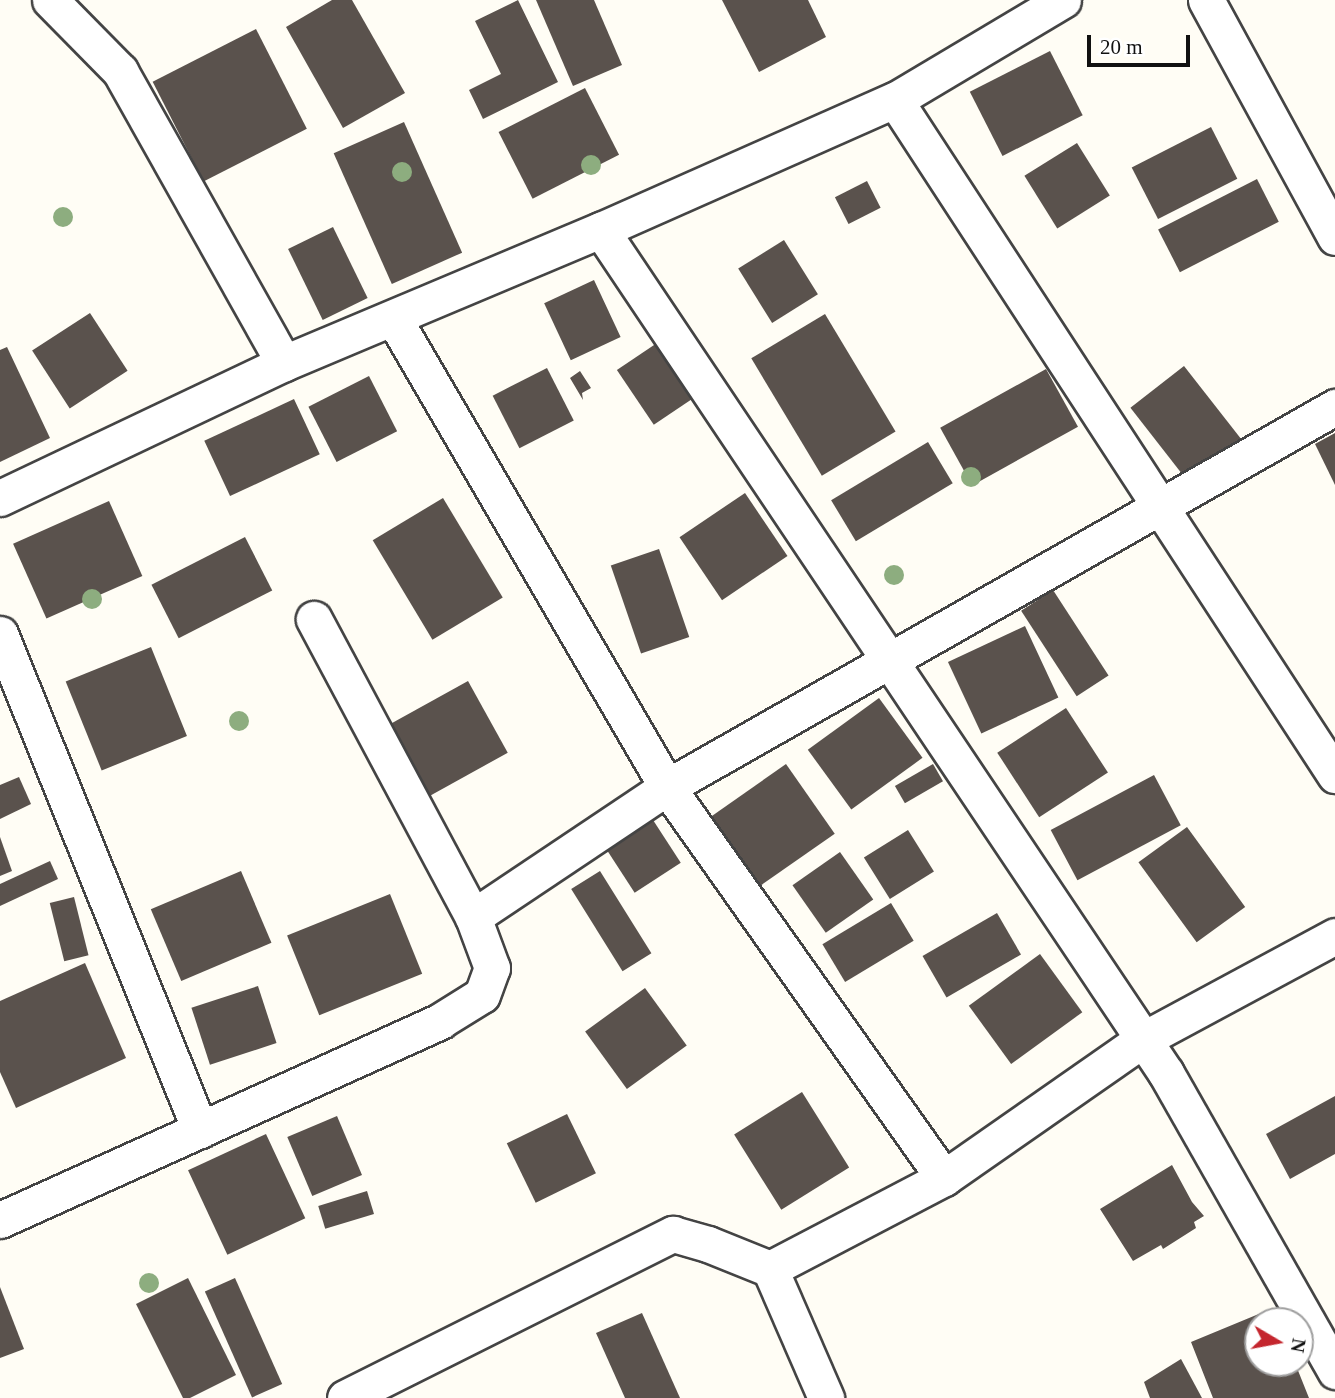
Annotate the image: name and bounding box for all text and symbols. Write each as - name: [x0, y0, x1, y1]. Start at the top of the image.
- scale bar: [1090, 21, 1193, 65]
- text: 20 m: [1100, 35, 1143, 59]
- north arrow: [1244, 1307, 1314, 1377]
- text: N: [1287, 1337, 1310, 1354]

